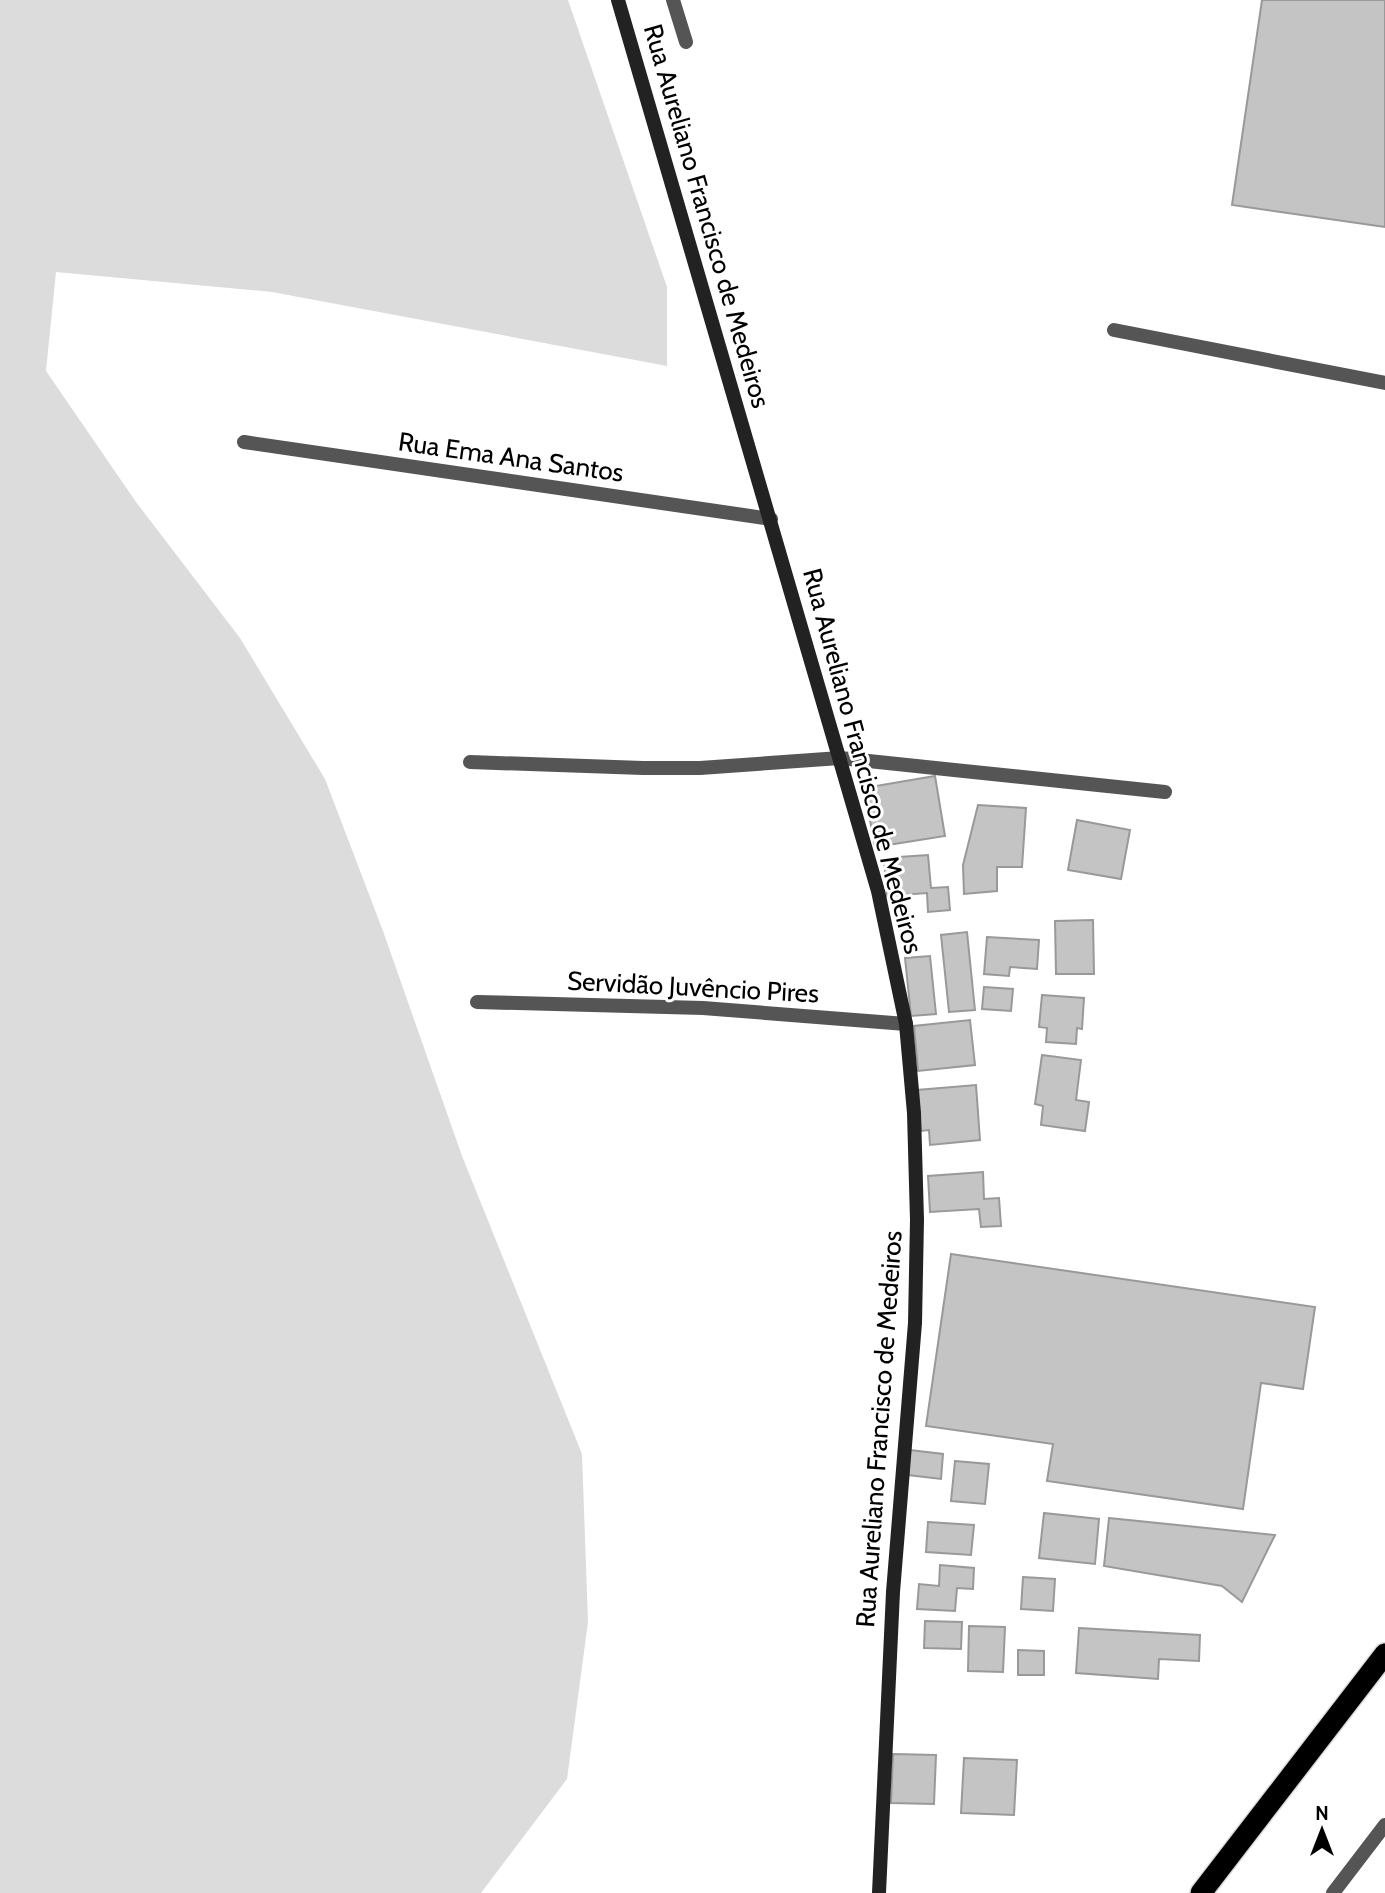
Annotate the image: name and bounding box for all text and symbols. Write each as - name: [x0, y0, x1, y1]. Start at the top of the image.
- street label: Rua Aureliano Francisco de Medeiros: [637, 20, 777, 412]
- street label: Rua Ema Ana Santos: [396, 425, 626, 489]
- street label: Rua Aureliano Francisco de Medeiros: [796, 565, 930, 958]
- street label: Servidão Juvêncio Pires: [566, 964, 820, 1010]
- street label: Rua Aureliano Francisco de Medeiros: [849, 1229, 909, 1629]
- north arrow: [1287, 1795, 1357, 1865]
- text: N: [1315, 1802, 1329, 1825]

